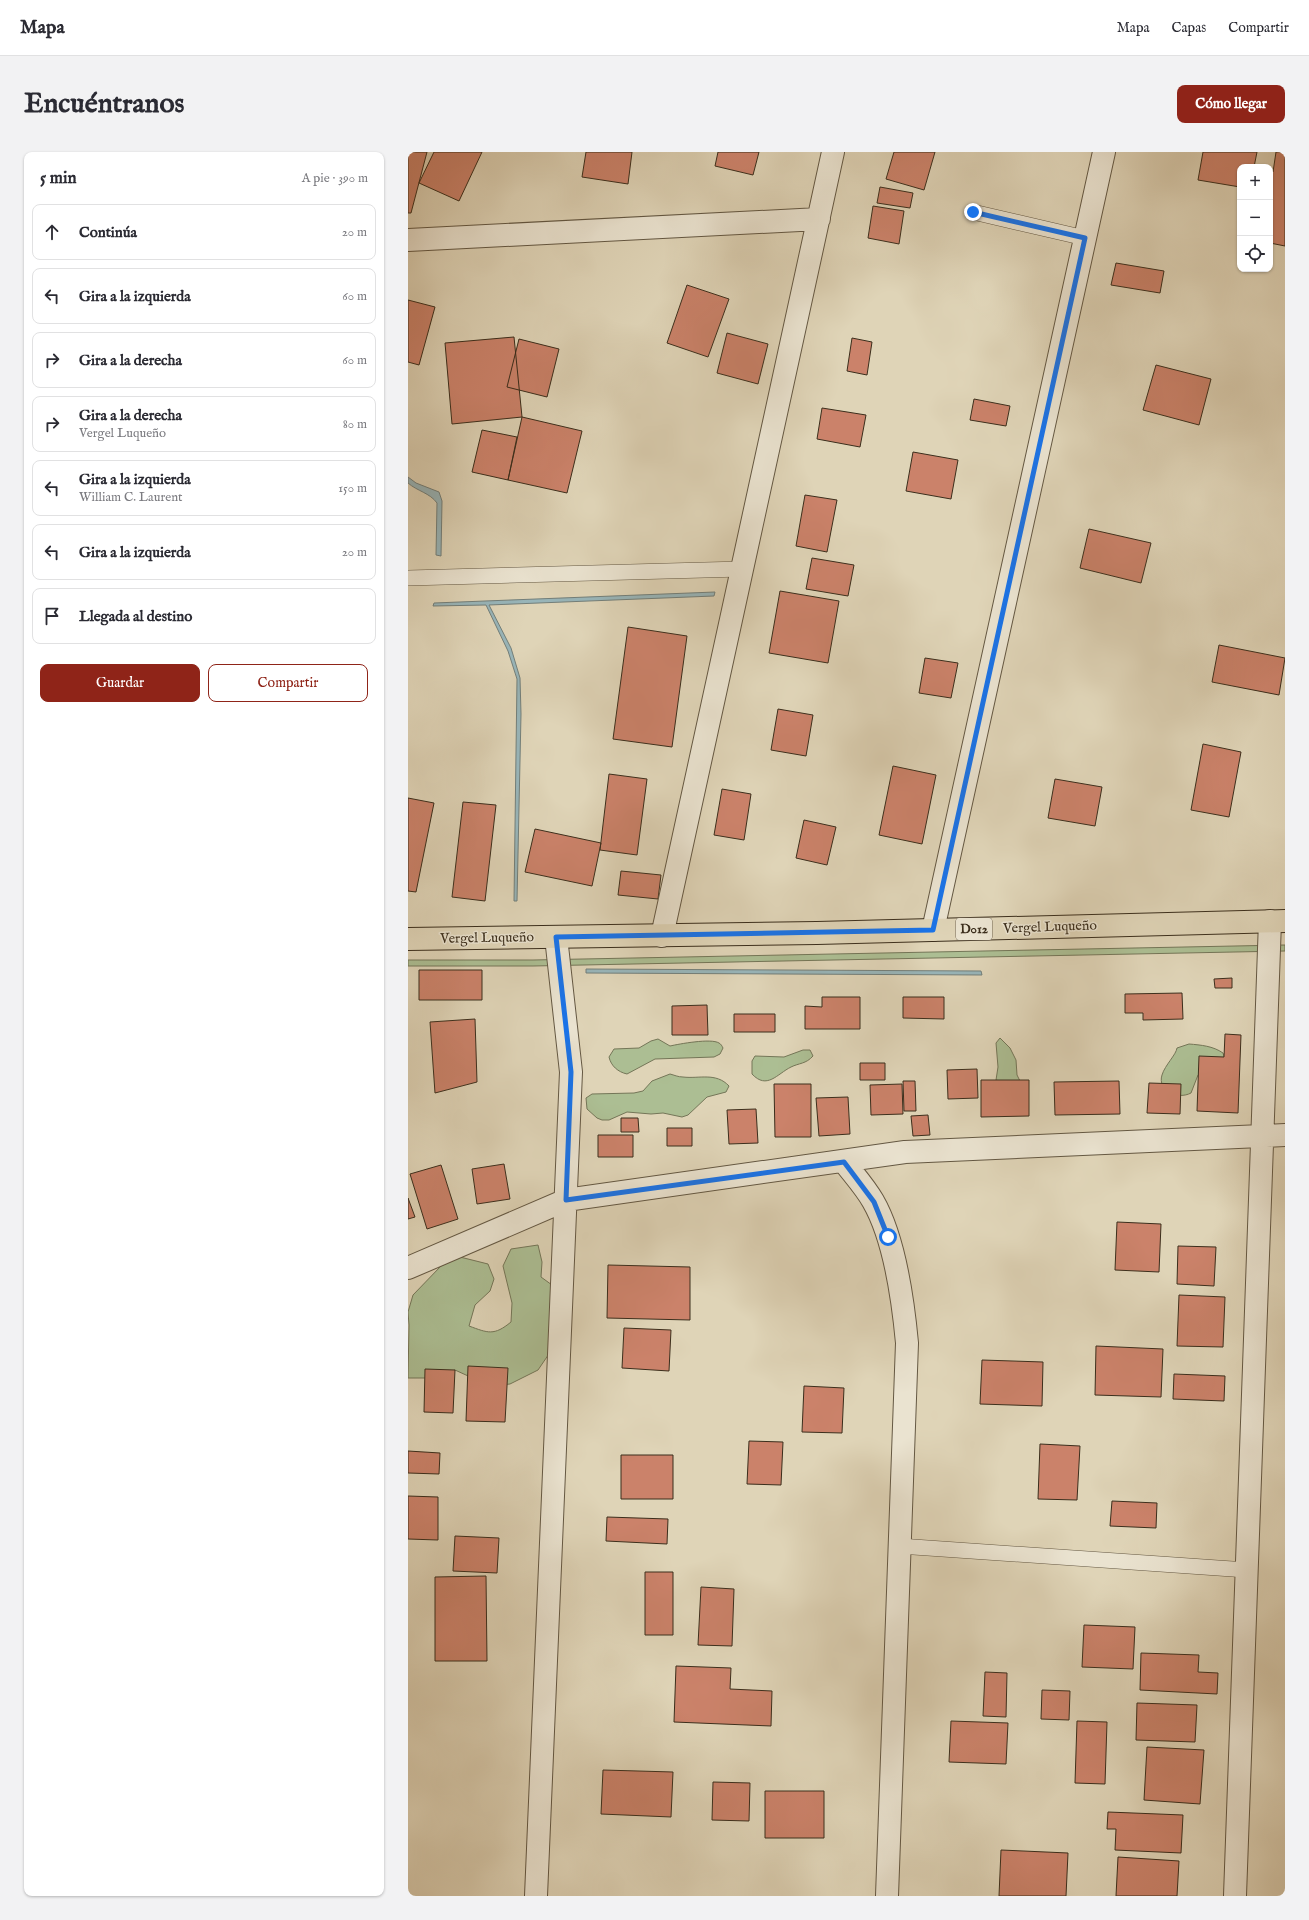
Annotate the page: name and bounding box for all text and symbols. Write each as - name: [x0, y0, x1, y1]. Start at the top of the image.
- text: Mapa: [20, 16, 65, 40]
- text: Mapa: [1117, 19, 1150, 37]
- text: Capas: [1172, 19, 1206, 37]
- text: Compartir: [1228, 19, 1289, 37]
- button: Cómo llegar: [1177, 85, 1285, 123]
- text: Encuéntranos: [24, 87, 184, 122]
- map controls: [1237, 164, 1273, 272]
- button: +: [1237, 164, 1273, 200]
- text: 5 min: [40, 168, 77, 189]
- text: A pie · 390 m: [302, 170, 368, 187]
- button: −: [1237, 200, 1273, 236]
- route end: [964, 203, 982, 221]
- icon: ahead: [41, 221, 63, 243]
- text: Continúa: [79, 223, 137, 242]
- text: 20 m: [342, 224, 367, 241]
- button: locate: [1237, 236, 1273, 272]
- icon: left: [41, 285, 63, 307]
- text: Gira a la izquierda: [79, 287, 191, 306]
- text: 60 m: [342, 288, 367, 305]
- icon: right: [41, 349, 63, 371]
- text: Gira a la derecha: [79, 351, 182, 370]
- text: 60 m: [342, 352, 367, 369]
- text: Gira a la derecha: [79, 406, 182, 425]
- icon: right: [41, 413, 63, 435]
- text: 80 m: [343, 416, 367, 433]
- text: Vergel Luqueño: [79, 425, 166, 442]
- text: Gira a la izquierda: [79, 470, 191, 489]
- icon: left: [41, 477, 63, 499]
- text: 150 m: [338, 480, 367, 497]
- text: William C. Laurent: [79, 489, 183, 506]
- icon: left: [41, 541, 63, 563]
- text: Gira a la izquierda: [79, 543, 191, 562]
- text: 20 m: [342, 544, 367, 561]
- icon: arrive: [41, 605, 63, 627]
- text: Llegada al destino: [79, 607, 192, 626]
- button: Guardar: [40, 664, 200, 702]
- button: Compartir: [208, 664, 368, 702]
- street label: Vergel Luqueño: [1002, 916, 1098, 938]
- road number: D012: [956, 918, 992, 940]
- street label: Vergel Luqueño: [439, 928, 534, 948]
- route start: [879, 1228, 897, 1246]

